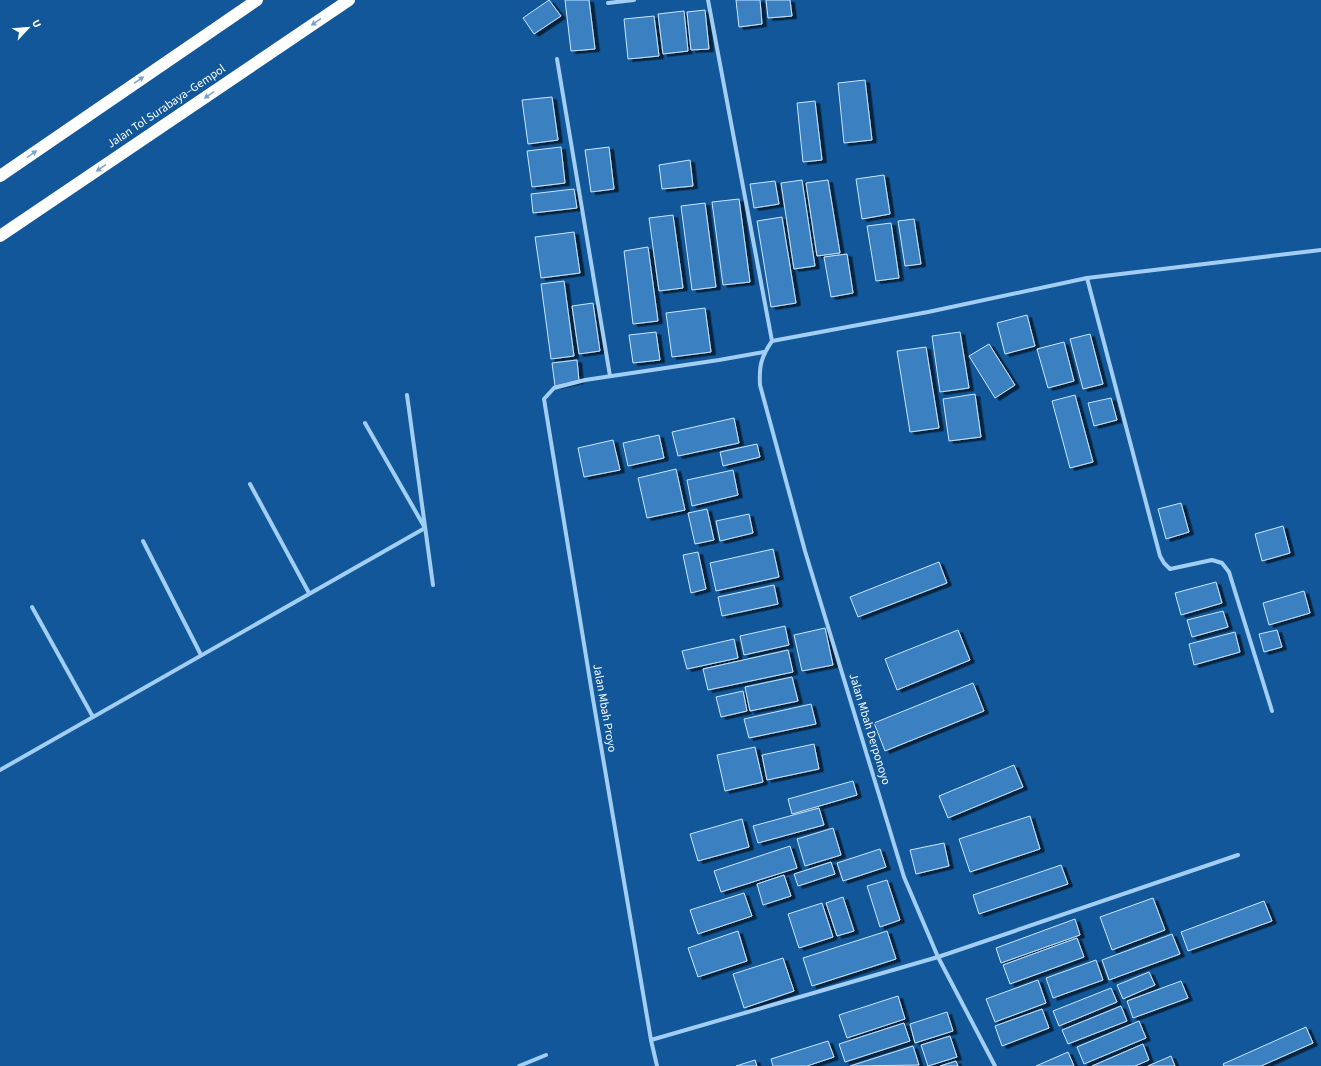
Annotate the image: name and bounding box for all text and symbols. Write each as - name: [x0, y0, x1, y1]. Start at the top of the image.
- north arrow: [8, 8, 48, 48]
- text: U: [28, 17, 45, 30]
- one-way arrow: [311, 18, 321, 26]
- street label: Jalan Tol Surabaya–Gempol: [104, 60, 229, 152]
- one-way arrow: [134, 76, 145, 84]
- one-way arrow: [203, 91, 214, 99]
- one-way arrow: [27, 150, 37, 158]
- one-way arrow: [95, 164, 107, 171]
- street label: Jalan Mbah Proyo: [588, 663, 621, 754]
- street label: Jalan Mbah Derponoyo: [844, 671, 895, 787]

